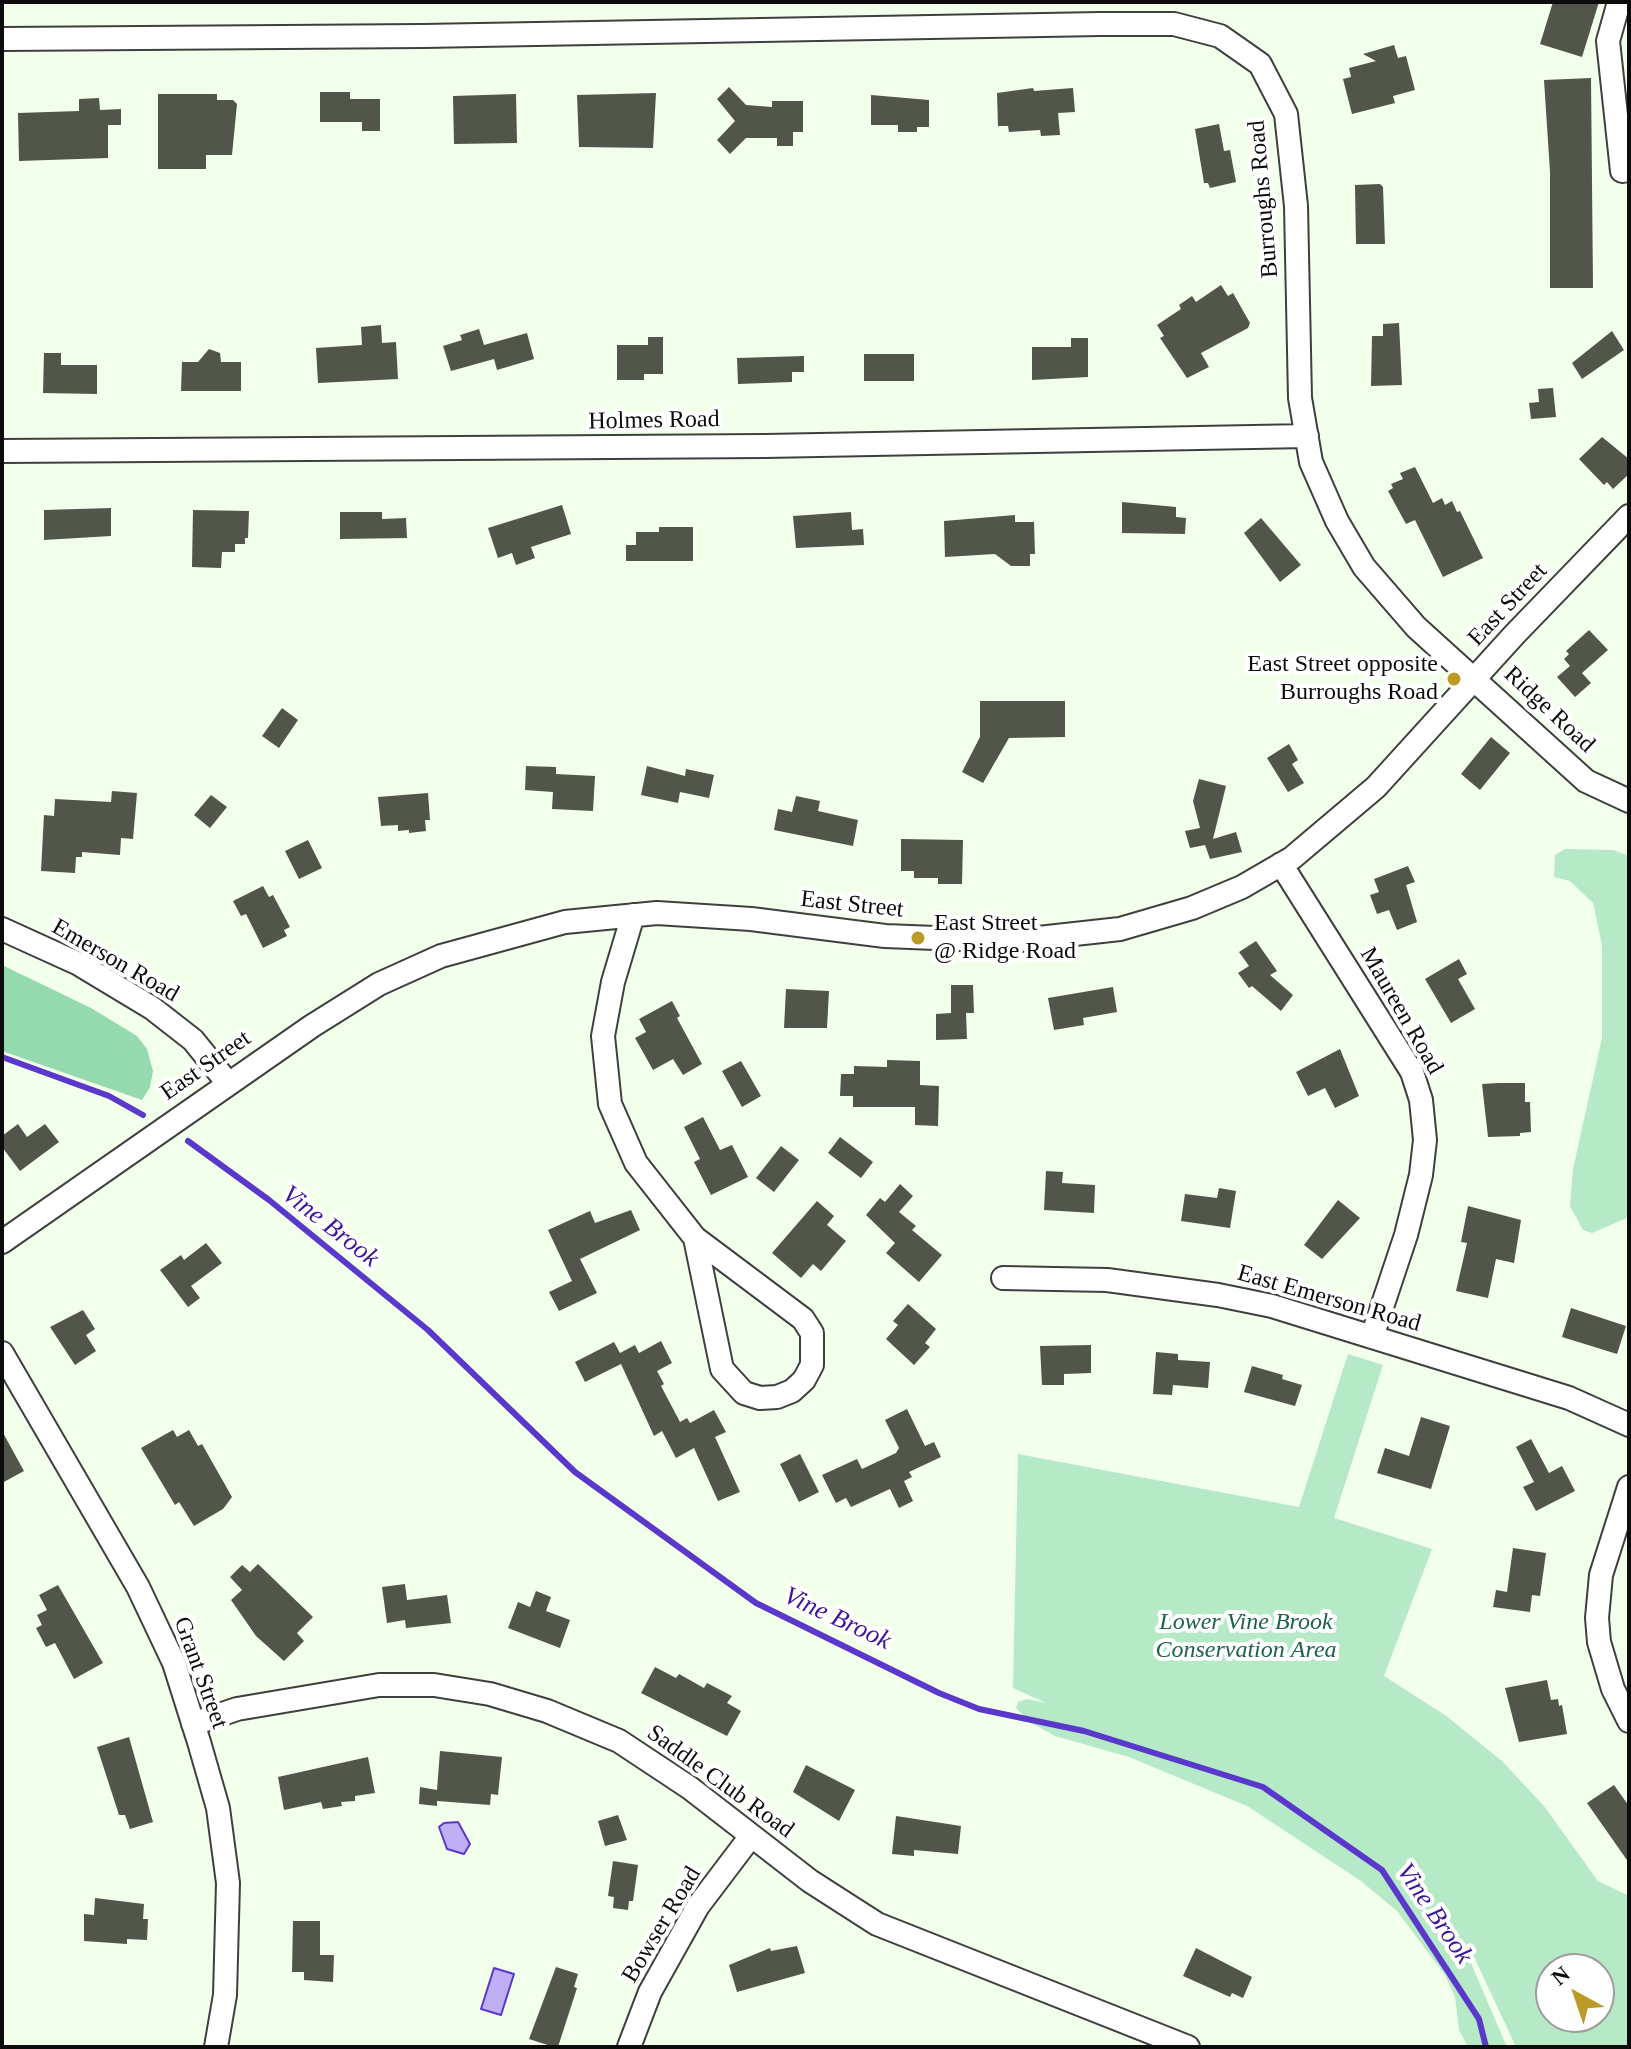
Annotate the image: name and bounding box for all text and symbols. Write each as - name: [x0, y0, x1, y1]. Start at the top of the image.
- street label: Burroughs Road: [1243, 119, 1285, 279]
- street label: Holmes Road: [588, 405, 720, 437]
- street label: East Street: [1462, 557, 1554, 653]
- place label: East Street opposite Burroughs Road: [1247, 651, 1438, 707]
- street label: Ridge Road: [1497, 661, 1601, 759]
- marker: East Street opposite Burroughs Road: [1445, 670, 1463, 688]
- street label: East Street: [799, 885, 905, 925]
- place label: East Street @ Ridge Road: [934, 910, 1076, 966]
- street label: Emerson Road: [46, 913, 184, 1009]
- marker: East Street @ Ridge Road: [909, 929, 927, 947]
- street label: Maureen Road: [1353, 942, 1449, 1080]
- street label: East Street: [155, 1025, 257, 1107]
- water label: Vine Brook: [275, 1179, 385, 1275]
- street label: East Emerson Road: [1234, 1259, 1424, 1339]
- water label: Vine Brook: [778, 1581, 896, 1657]
- park label: Lower Vine Brook Conservation Area: [1155, 1609, 1337, 1665]
- street label: Grant Street: [167, 1613, 233, 1733]
- street label: Saddle Club Road: [641, 1719, 799, 1845]
- water label: Vine Brook: [1389, 1858, 1479, 1970]
- street label: Bowser Road: [616, 1862, 708, 1988]
- north arrow: [1535, 1953, 1615, 2033]
- text: N: [1546, 1961, 1575, 1990]

